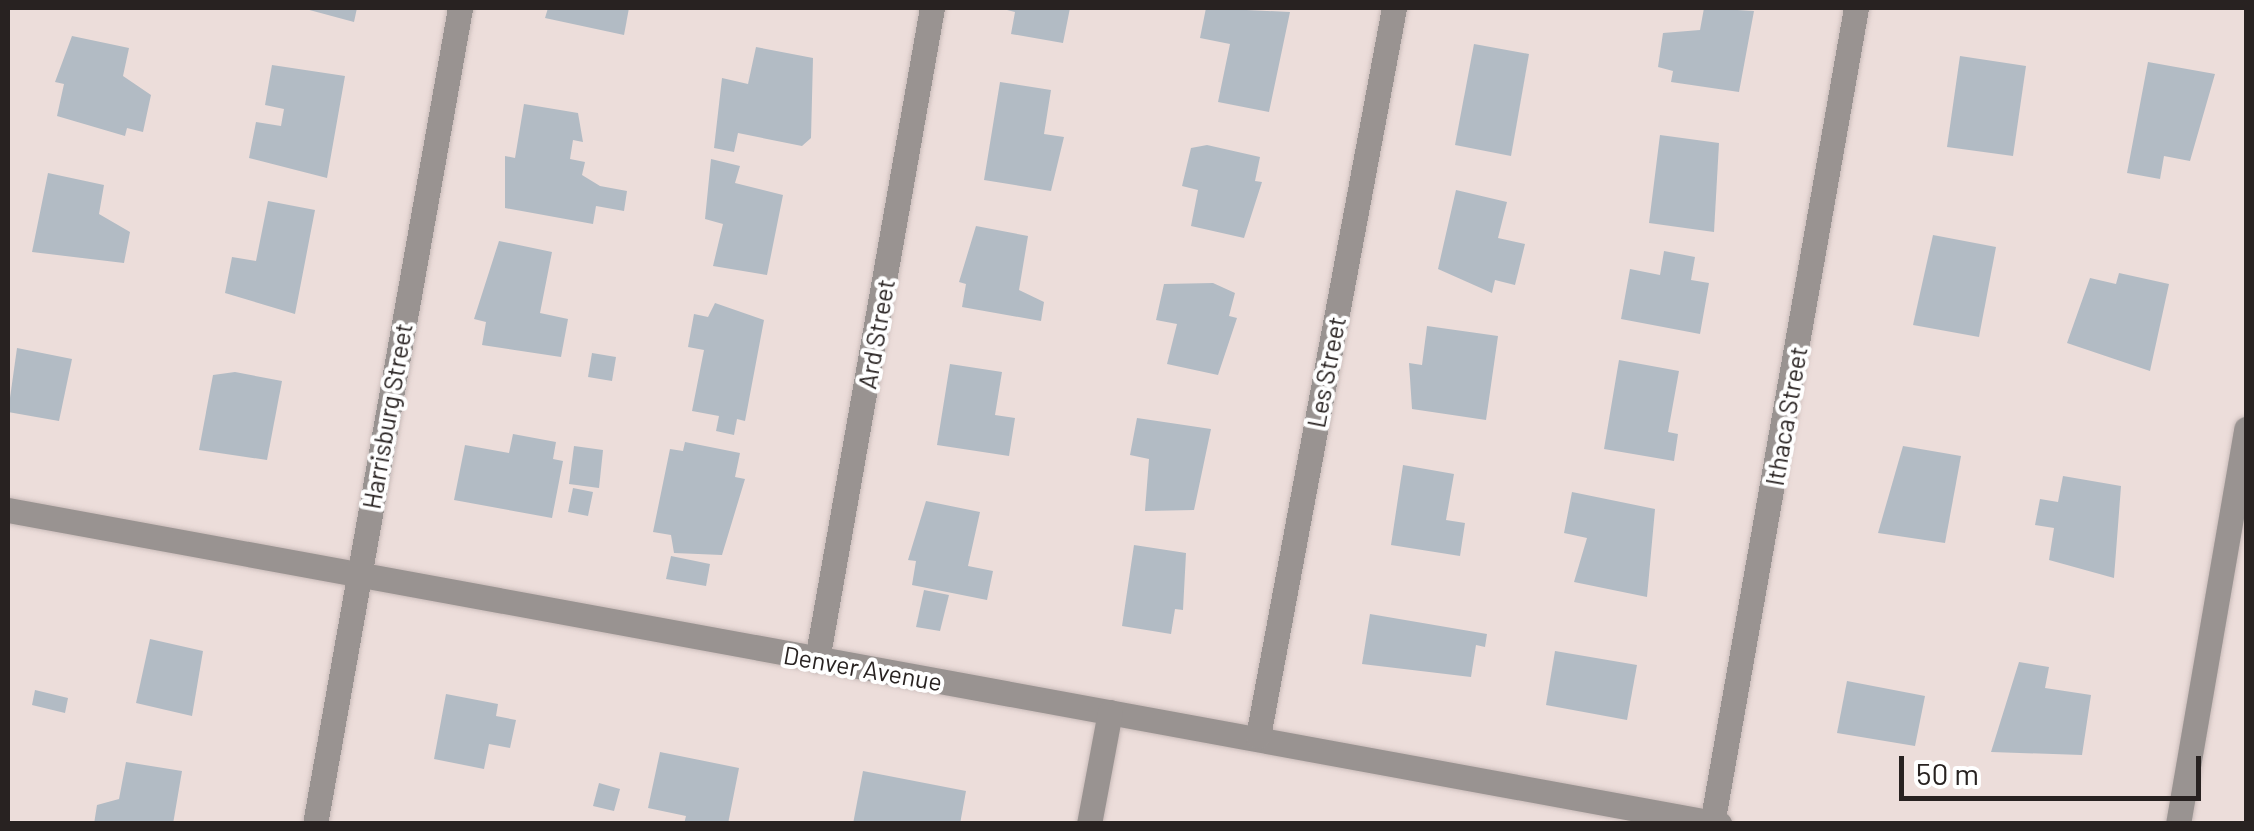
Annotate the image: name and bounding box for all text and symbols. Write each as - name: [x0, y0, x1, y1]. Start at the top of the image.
- street label: Ard Street: [852, 277, 900, 391]
- street label: Les Street: [1301, 314, 1351, 430]
- street label: Harrisburg Street: [356, 321, 418, 511]
- street label: Ithaca Street: [1759, 344, 1813, 488]
- street label: Denver Avenue: [781, 639, 945, 697]
- scale bar: [1904, 736, 2206, 798]
- text: 50 m: [1916, 755, 1979, 791]

